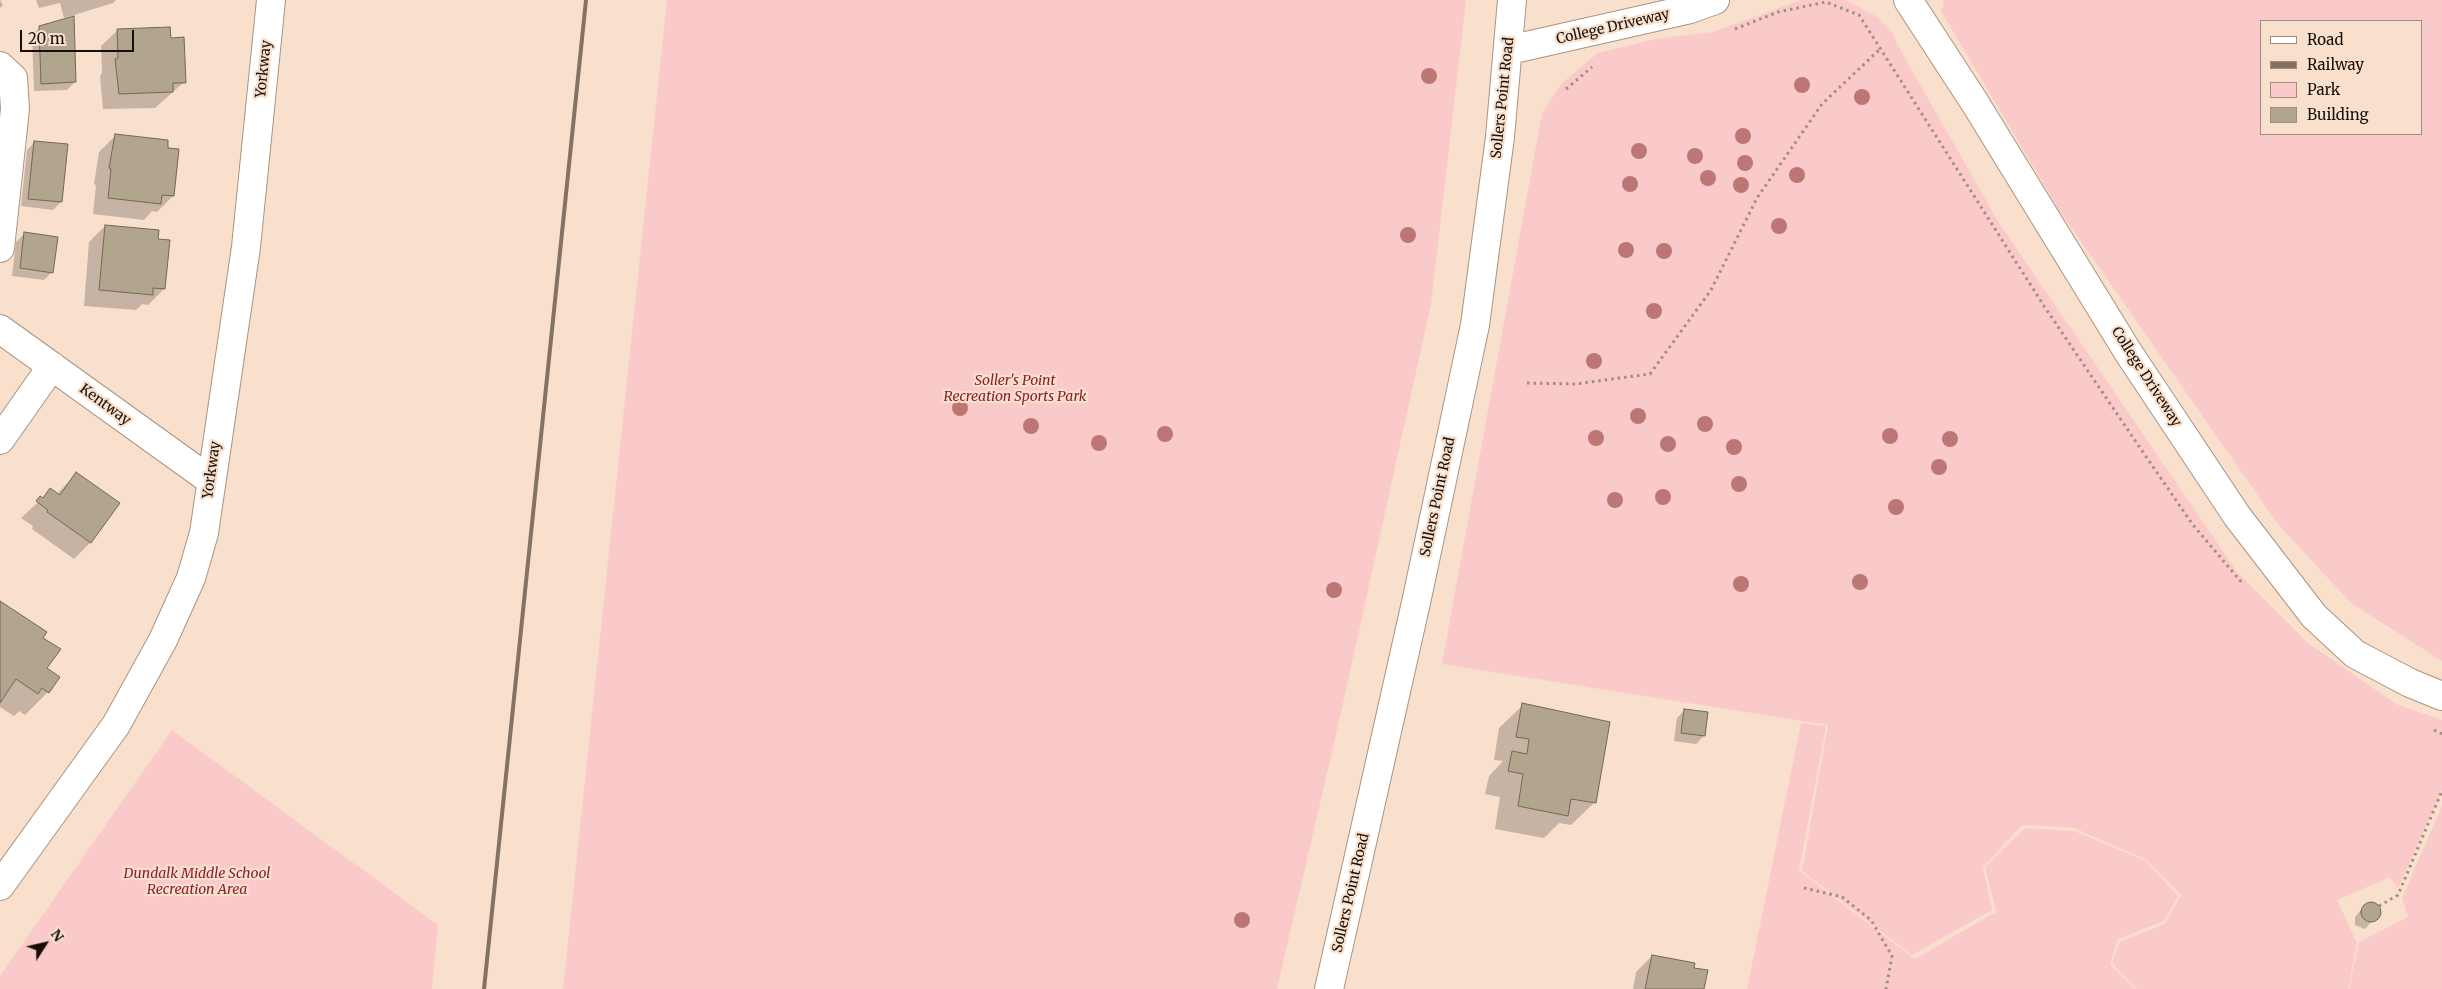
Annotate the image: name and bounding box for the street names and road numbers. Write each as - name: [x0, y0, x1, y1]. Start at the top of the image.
- street label: College Driveway: [1555, 6, 1671, 48]
- street label: Sollers Point Road: [1488, 36, 1518, 160]
- street label: Yorkway: [253, 39, 275, 99]
- street label: College Driveway: [2107, 324, 2185, 430]
- street label: Kentway: [76, 381, 134, 429]
- street label: Sollers Point Road: [1417, 436, 1459, 558]
- street label: Yorkway: [200, 440, 224, 500]
- street label: Sollers Point Road: [1329, 832, 1373, 954]

